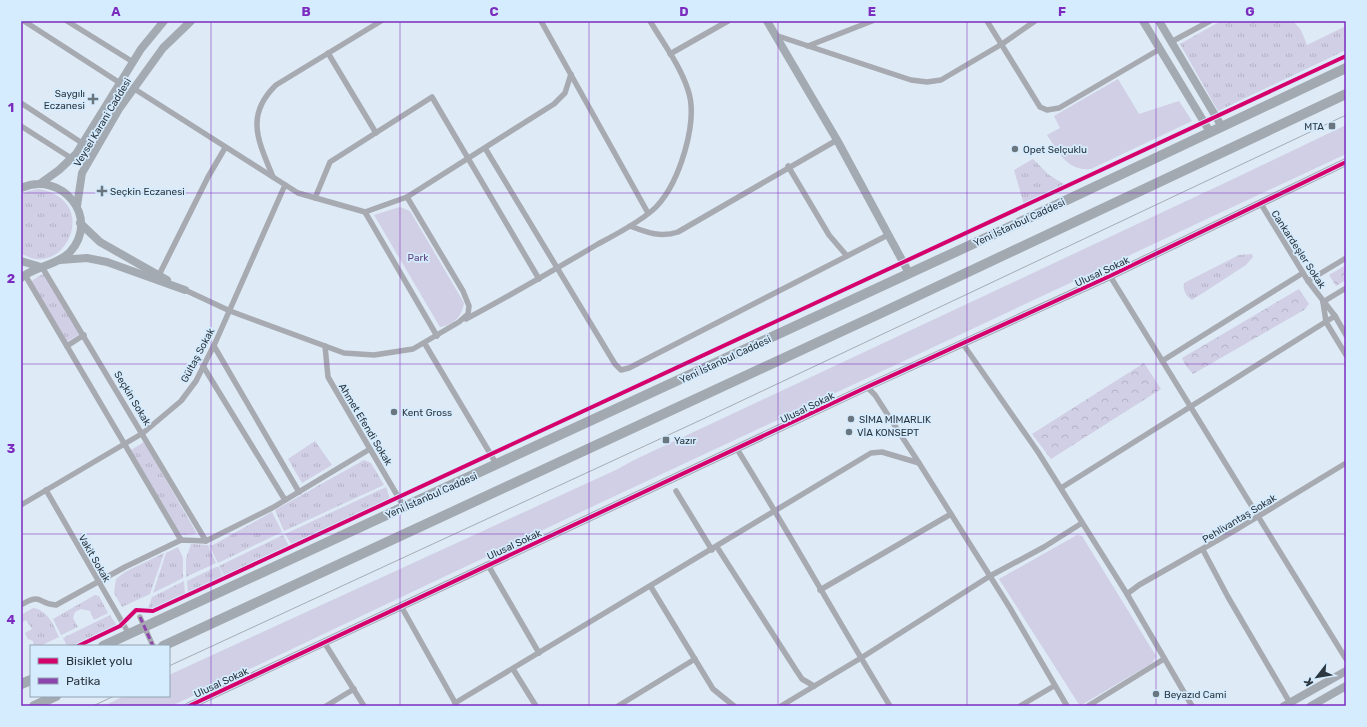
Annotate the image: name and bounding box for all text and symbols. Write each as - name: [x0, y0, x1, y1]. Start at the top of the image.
- text: A: [111, 4, 121, 19]
- text: B: [301, 4, 311, 19]
- text: C: [489, 4, 499, 19]
- text: D: [679, 4, 689, 19]
- text: E: [868, 4, 876, 19]
- text: F: [1058, 4, 1066, 19]
- text: G: [1245, 4, 1255, 19]
- street label: Veysel Karani Caddesi: [72, 76, 134, 169]
- place label: Saygılı Eczanesi: [44, 88, 85, 112]
- marker: Saygılı Eczanesi: [88, 94, 98, 104]
- text: 1: [8, 100, 14, 115]
- place label: MTA: [1304, 121, 1324, 133]
- marker: MTA: [1327, 121, 1337, 131]
- marker: Opet Selçuklu: [1010, 144, 1020, 154]
- place label: Opet Selçuklu: [1023, 144, 1087, 156]
- marker: Seçkin Eczanesi: [97, 186, 107, 196]
- place label: Seçkin Eczanesi: [110, 186, 185, 198]
- street label: Yeni İstanbul Caddesi: [972, 196, 1067, 249]
- street label: Cankardeşler Sokak: [1268, 208, 1328, 292]
- park label: Park: [408, 252, 429, 264]
- street label: Ulusal Sokak: [1073, 254, 1132, 290]
- text: 2: [7, 271, 15, 286]
- street label: Gültaş Sokak: [179, 325, 218, 385]
- street label: Yeni İstanbul Caddesi: [678, 333, 773, 386]
- street label: Seçkin Sokak: [111, 369, 153, 429]
- street label: Ahmet Efendi Sokak: [336, 381, 395, 468]
- street label: Ulusal Sokak: [778, 389, 837, 426]
- marker: Kent Gross: [389, 407, 399, 417]
- place label: Kent Gross: [402, 407, 452, 419]
- marker: SİMA MİMARLIK: [846, 414, 856, 424]
- place label: SİMA MİMARLIK: [859, 414, 931, 426]
- marker: VİA KONSEPT: [844, 427, 854, 437]
- place label: VİA KONSEPT: [857, 427, 919, 439]
- marker: Yazır: [661, 435, 671, 445]
- place label: Yazır: [674, 435, 697, 447]
- text: 3: [7, 441, 16, 456]
- street label: Yeni İstanbul Caddesi: [384, 470, 479, 522]
- street label: Pehlivantaş Sokak: [1200, 492, 1280, 546]
- street label: Ulusal Sokak: [485, 527, 544, 563]
- street label: Vakit Sokak: [76, 532, 113, 585]
- text: 4: [7, 612, 16, 627]
- legend: [30, 645, 170, 697]
- text: Bisiklet yolu: [66, 654, 132, 668]
- north arrow: [1297, 657, 1337, 697]
- street label: Ulusal Sokak: [192, 665, 251, 701]
- text: Patika: [66, 674, 100, 688]
- text: K: [1301, 675, 1316, 688]
- marker: Beyazıd Cami: [1151, 689, 1161, 699]
- place label: Beyazıd Cami: [1164, 689, 1226, 701]

